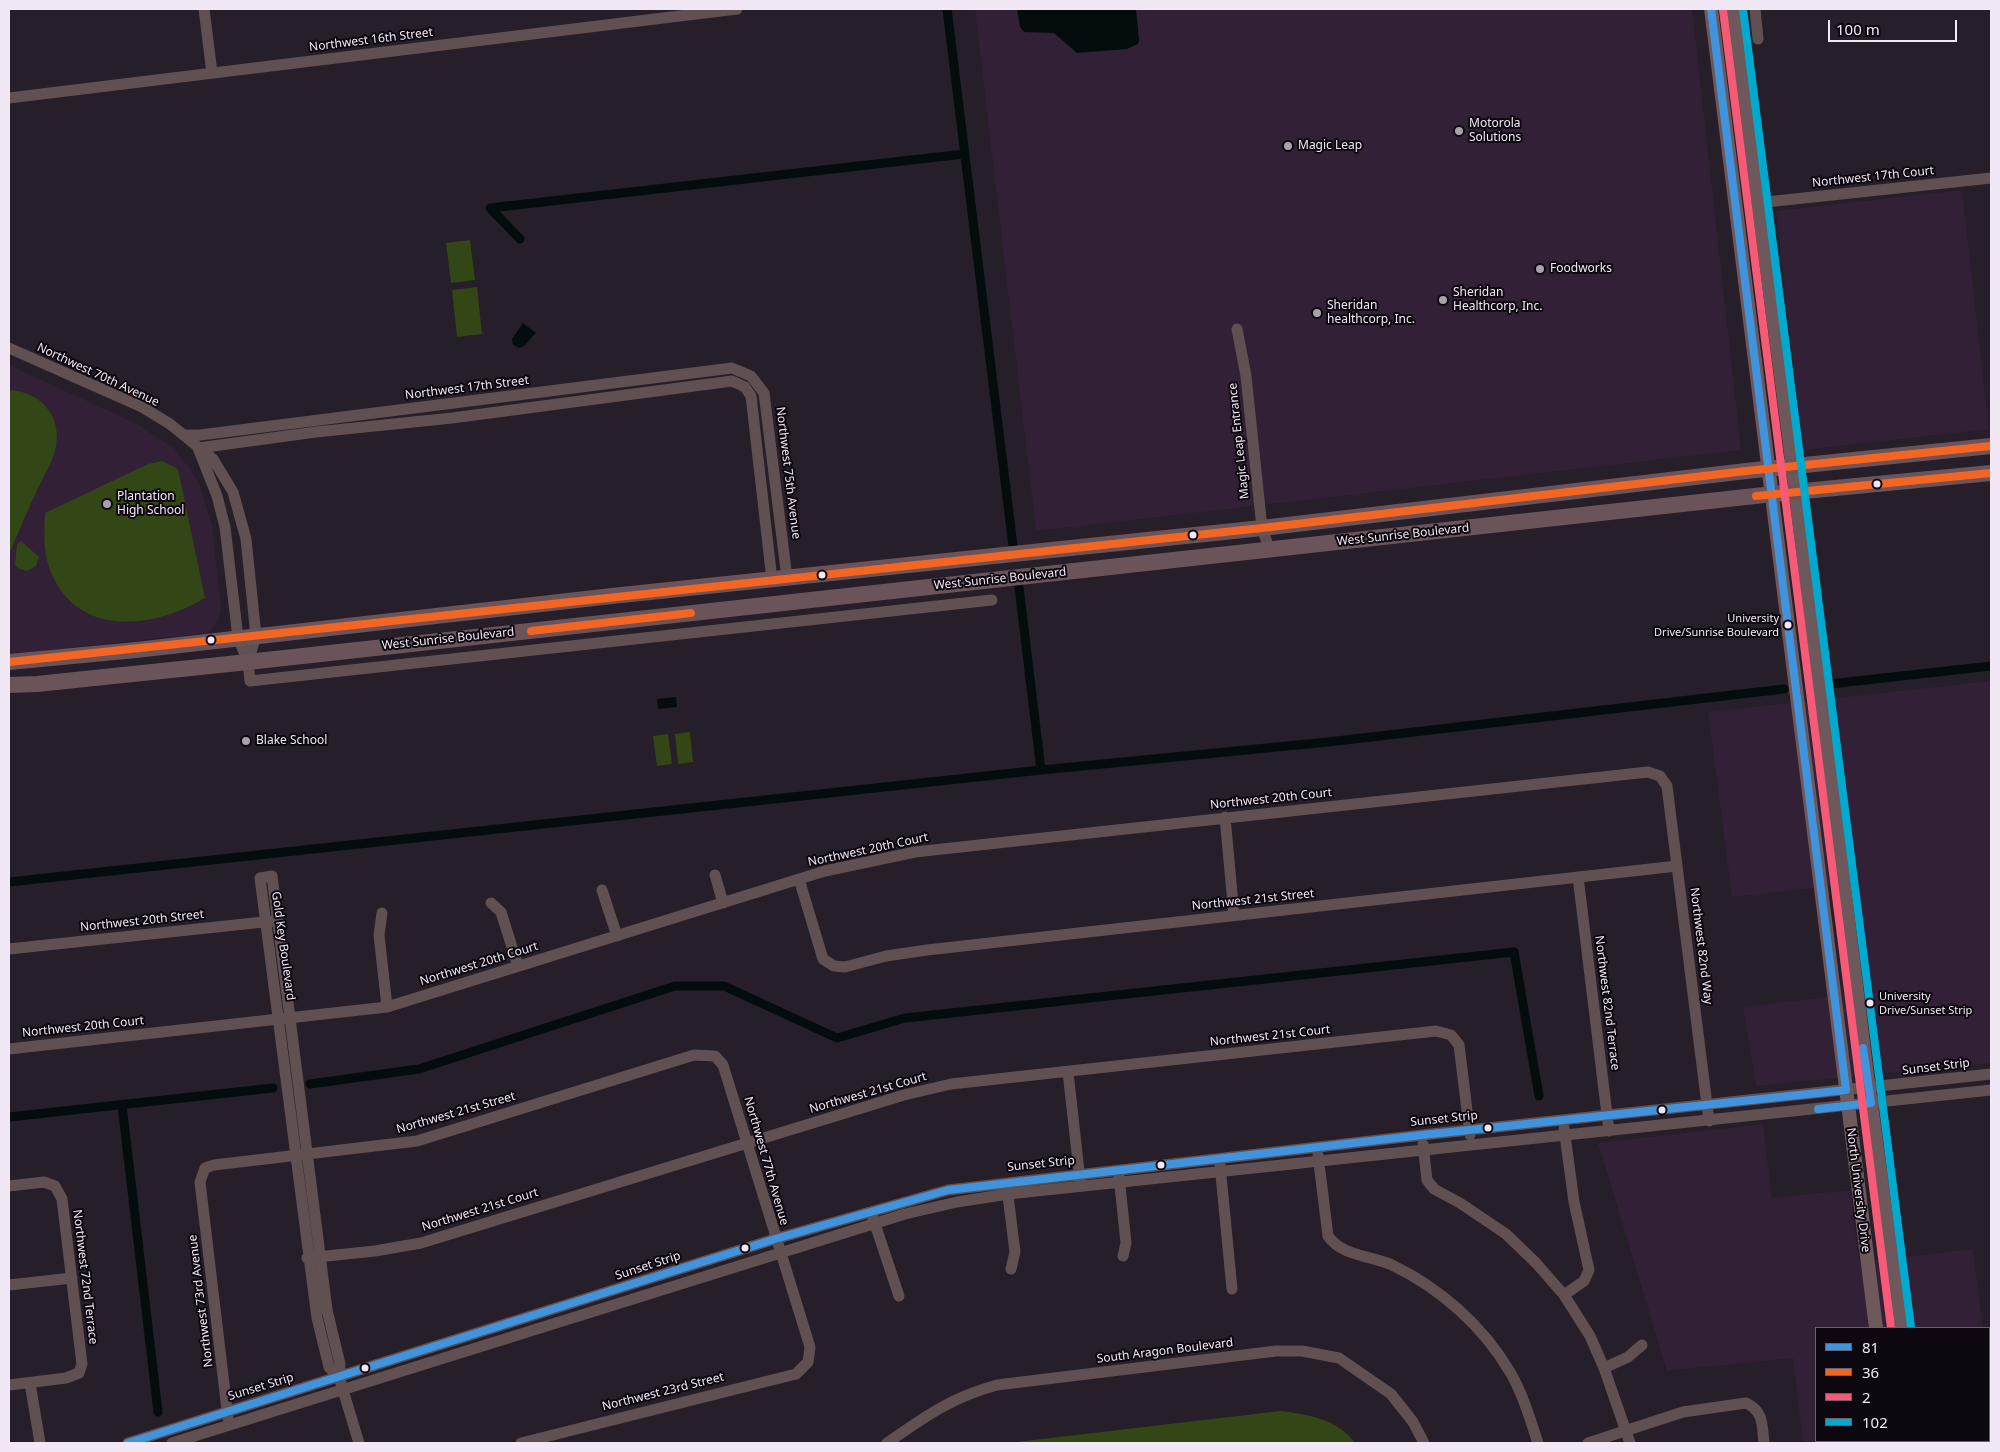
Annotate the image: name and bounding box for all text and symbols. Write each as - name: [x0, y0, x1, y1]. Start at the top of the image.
- scale bar: [1830, 10, 1959, 42]
- text: 100 m: [1836, 19, 1880, 39]
- street label: Northwest 16th Street: [308, 25, 434, 55]
- place label: Motorola Solutions: [1469, 117, 1521, 145]
- marker: Motorola Solutions: [1453, 125, 1465, 137]
- place label: Magic Leap: [1298, 139, 1362, 153]
- marker: Magic Leap: [1282, 140, 1294, 152]
- street label: Northwest 17th Court: [1811, 163, 1935, 191]
- place label: Foodworks: [1550, 262, 1612, 276]
- marker: Foodworks: [1534, 263, 1546, 275]
- place label: Sheridan Healthcorp, Inc.: [1453, 286, 1542, 314]
- marker: Sheridan Healthcorp, Inc.: [1437, 294, 1449, 306]
- place label: Sheridan healthcorp, Inc.: [1327, 299, 1415, 327]
- marker: Sheridan healthcorp, Inc.: [1311, 307, 1323, 319]
- street label: Northwest 70th Avenue: [35, 340, 161, 410]
- street label: Northwest 17th Street: [404, 373, 530, 403]
- street label: Magic Leap Entrance: [1226, 382, 1252, 500]
- street label: Northwest 75th Avenue: [773, 406, 803, 540]
- unlabelled marker: [1872, 479, 1882, 489]
- place label: Plantation High School: [117, 490, 184, 518]
- marker: Plantation High School: [101, 498, 113, 510]
- street label: West Sunrise Boulevard: [1336, 521, 1470, 549]
- unlabelled marker: [1188, 530, 1198, 540]
- street label: West Sunrise Boulevard: [933, 565, 1067, 593]
- unlabelled marker: [817, 570, 827, 580]
- place label: University Drive/Sunrise Boulevard: [1654, 612, 1779, 638]
- marker: University Drive/Sunrise Boulevard: [1783, 620, 1793, 630]
- street label: West Sunrise Boulevard: [381, 625, 515, 653]
- unlabelled marker: [206, 635, 216, 645]
- place label: Blake School: [256, 734, 327, 748]
- marker: Blake School: [240, 735, 252, 747]
- street label: Northwest 20th Court: [1209, 785, 1333, 813]
- street label: Northwest 20th Court: [807, 830, 929, 870]
- street label: Northwest 21st Street: [1191, 886, 1315, 914]
- street label: Northwest 82nd Way: [1687, 887, 1715, 1005]
- street label: Gold Key Boulevard: [268, 891, 298, 1001]
- street label: Northwest 20th Street: [79, 907, 205, 935]
- street label: Northwest 82nd Terrace: [1592, 935, 1622, 1071]
- street label: Northwest 20th Court: [418, 939, 540, 989]
- place label: University Drive/Sunset Strip: [1879, 990, 1972, 1016]
- marker: University Drive/Sunset Strip: [1865, 998, 1875, 1008]
- street label: Northwest 20th Court: [21, 1013, 145, 1041]
- street label: Northwest 21st Court: [1209, 1023, 1331, 1049]
- street label: Sunset Strip: [1902, 1056, 1970, 1078]
- street label: Northwest 21st Court: [808, 1069, 928, 1117]
- street label: Northwest 21st Street: [395, 1089, 517, 1137]
- street label: Northwest 77th Avenue: [741, 1095, 791, 1227]
- unlabelled marker: [1657, 1105, 1667, 1115]
- street label: Sunset Strip: [1410, 1108, 1478, 1130]
- unlabelled marker: [1483, 1123, 1493, 1133]
- street label: North University Drive: [1843, 1127, 1873, 1253]
- street label: Sunset Strip: [1007, 1153, 1075, 1175]
- unlabelled marker: [1156, 1160, 1166, 1170]
- street label: Northwest 21st Court: [420, 1185, 540, 1235]
- street label: Northwest 72nd Terrace: [70, 1209, 100, 1345]
- street label: Northwest 73rd Avenue: [186, 1234, 216, 1368]
- unlabelled marker: [740, 1243, 750, 1253]
- street label: Sunset Strip: [614, 1249, 682, 1283]
- legend: [1815, 1327, 1990, 1442]
- street label: South Aragon Boulevard: [1096, 1335, 1234, 1367]
- text: 81: [1862, 1337, 1879, 1357]
- text: 36: [1862, 1362, 1879, 1382]
- unlabelled marker: [360, 1363, 370, 1373]
- street label: Sunset Strip: [227, 1370, 295, 1404]
- street label: Northwest 23rd Street: [601, 1370, 725, 1414]
- text: 2: [1862, 1387, 1871, 1407]
- text: 102: [1862, 1412, 1888, 1432]

